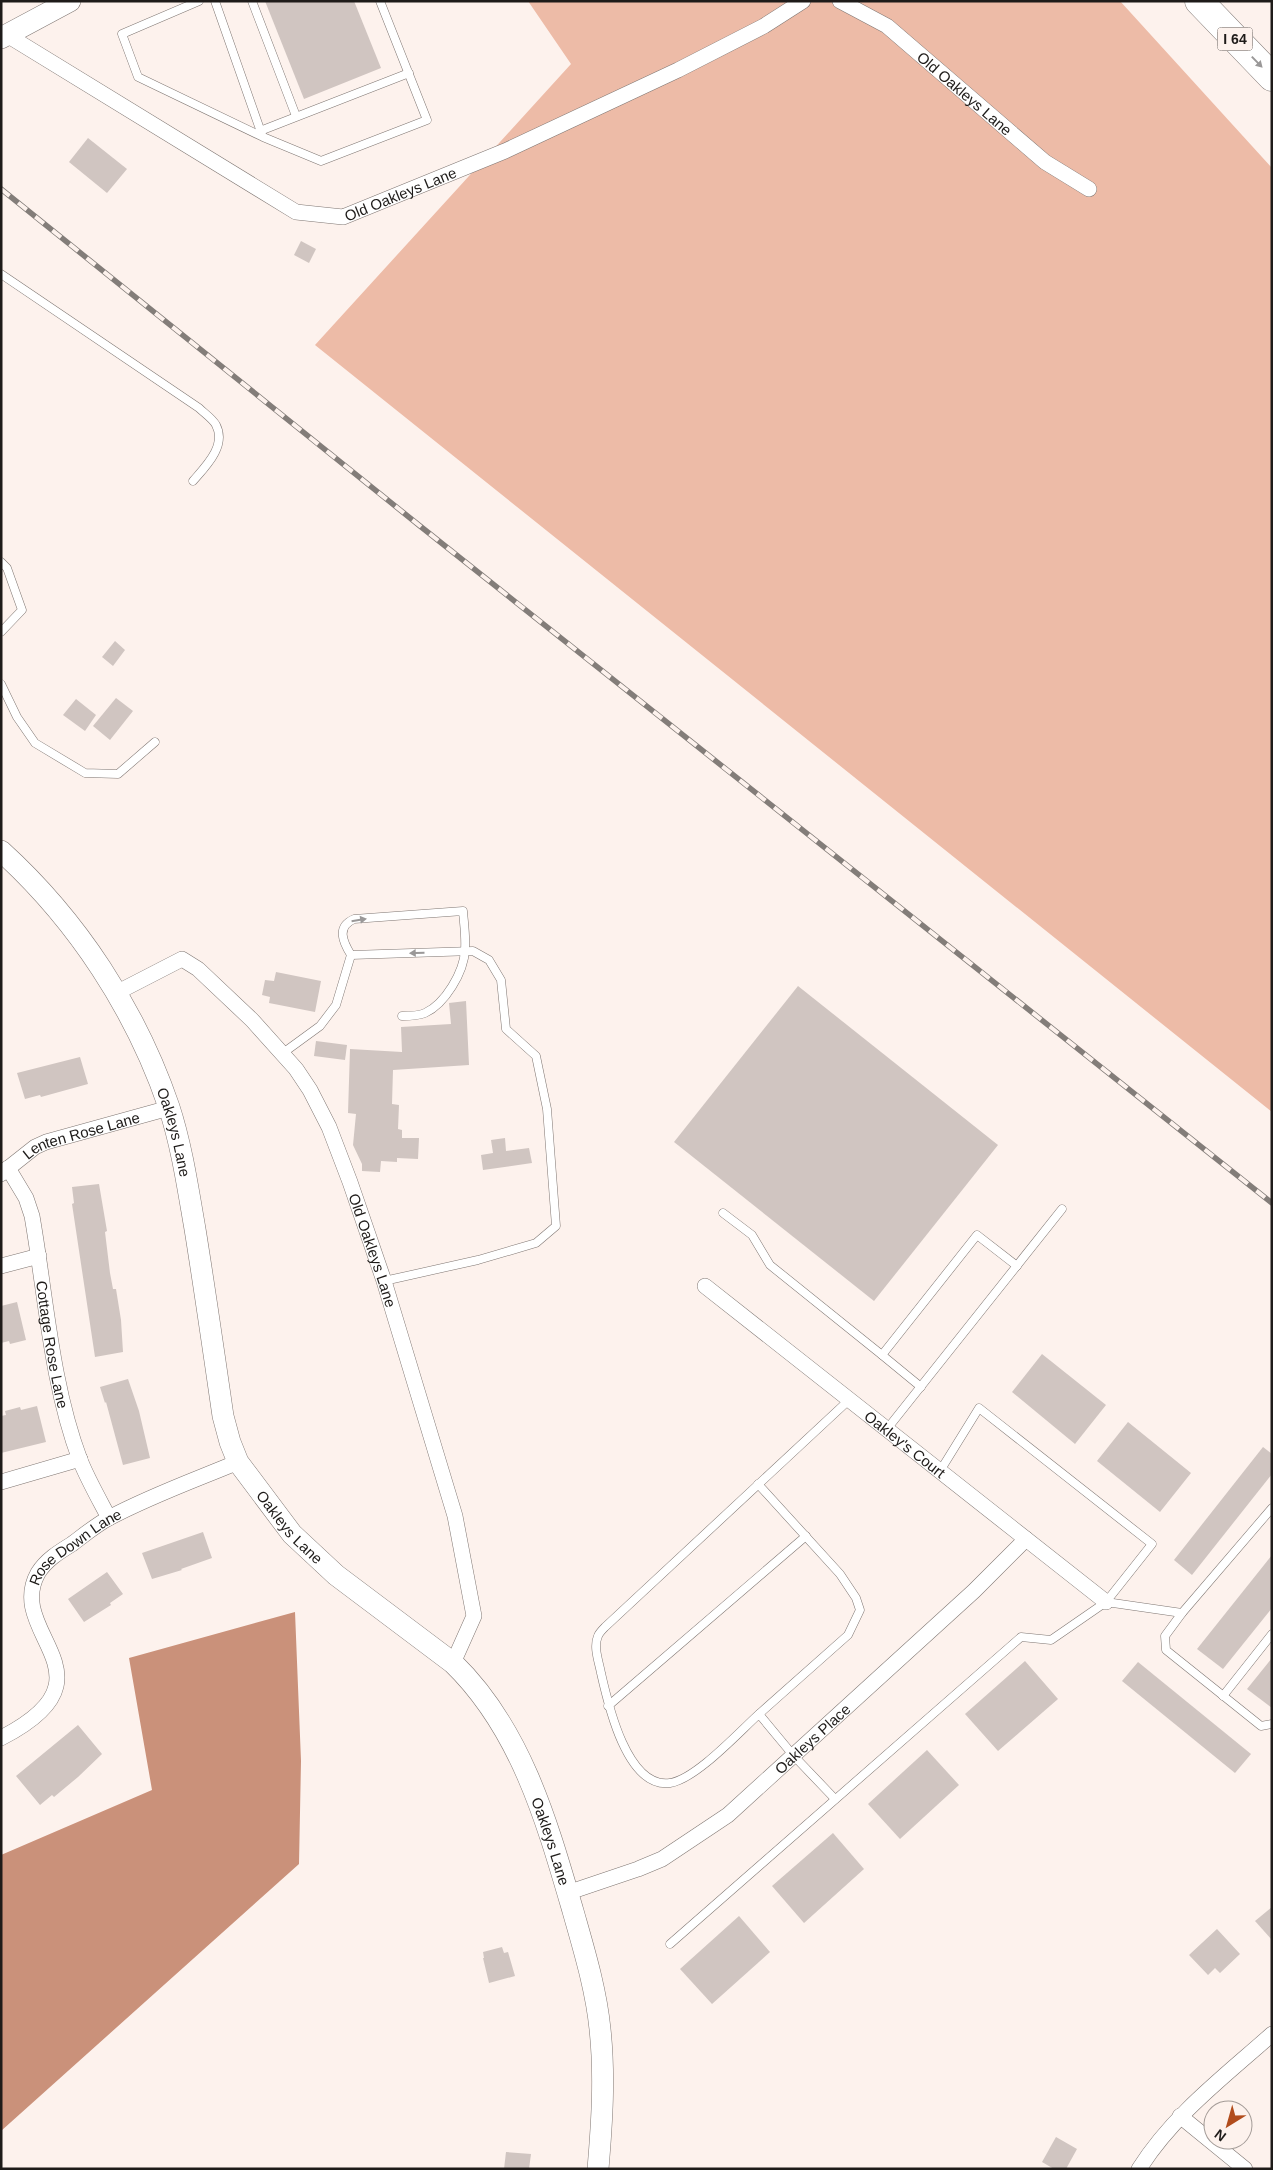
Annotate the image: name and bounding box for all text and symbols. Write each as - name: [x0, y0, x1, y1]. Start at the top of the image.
- road number: I 64: [1218, 28, 1252, 50]
- street label: Old Oakleys Lane: [914, 48, 1016, 138]
- one-way arrow: [1251, 55, 1263, 67]
- street label: Old Oakleys Lane: [342, 163, 459, 224]
- one-way arrow: [351, 915, 367, 923]
- one-way arrow: [408, 949, 424, 957]
- street label: Oakleys Lane: [154, 1085, 194, 1178]
- street label: Lenten Rose Lane: [19, 1108, 142, 1162]
- street label: Old Oakleys Lane: [346, 1191, 400, 1309]
- street label: Cottage Rose Lane: [33, 1279, 72, 1410]
- street label: Oakley's Court: [862, 1407, 950, 1481]
- street label: Oakleys Lane: [254, 1487, 326, 1567]
- street label: Rose Down Lane: [25, 1505, 124, 1587]
- street label: Oakleys Place: [771, 1700, 853, 1777]
- street label: Oakleys Lane: [529, 1795, 574, 1887]
- north arrow: [1203, 2100, 1253, 2150]
- text: N: [1211, 2126, 1229, 2145]

